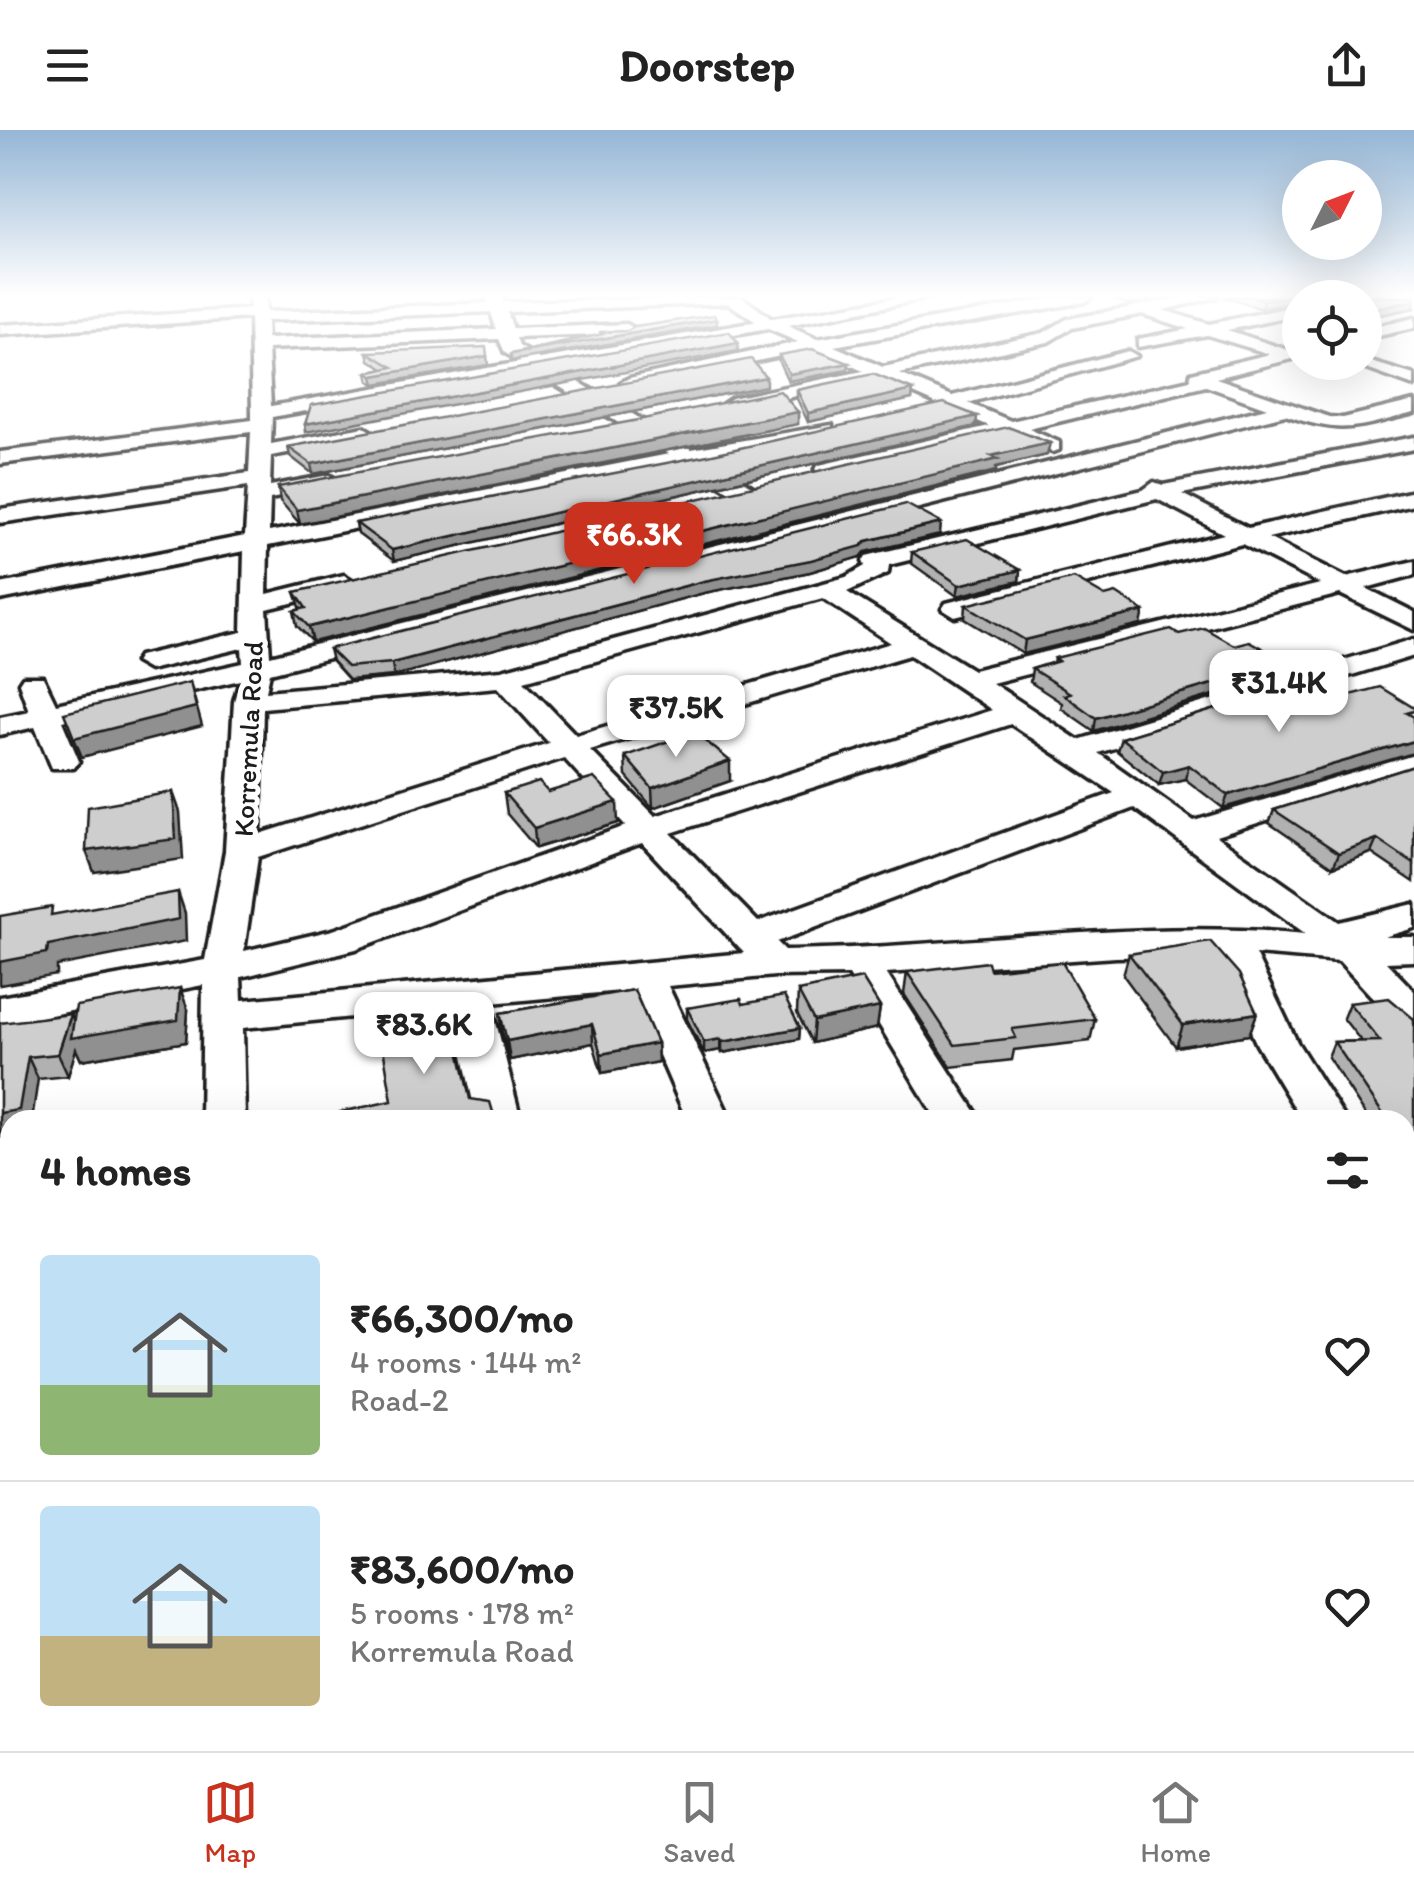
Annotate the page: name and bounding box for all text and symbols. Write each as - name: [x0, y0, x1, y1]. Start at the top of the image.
- icon: menu: [40, 38, 95, 93]
- text: Doorstep: [619, 38, 795, 92]
- icon: share: [1319, 38, 1374, 93]
- north arrow: [1282, 160, 1382, 260]
- map controls: [1282, 160, 1382, 380]
- button: locate: [1282, 280, 1382, 380]
- pin: ₹66.3K: [553, 502, 715, 587]
- text: ₹66.3K: [586, 515, 682, 553]
- street label: Korremula Road: [226, 640, 270, 838]
- pin: ₹31.4K: [1198, 650, 1360, 735]
- text: ₹31.4K: [1231, 663, 1327, 701]
- pin: ₹37.5K: [595, 675, 757, 760]
- text: ₹37.5K: [629, 688, 723, 726]
- pin: ₹83.6K: [343, 992, 505, 1077]
- text: ₹83.6K: [376, 1005, 472, 1043]
- icon: filters: [1320, 1143, 1375, 1198]
- text: 4 homes: [40, 1145, 191, 1196]
- text: ₹66,300/mo: [350, 1292, 574, 1343]
- icon: home: [120, 1295, 240, 1415]
- icon: heart: [1320, 1328, 1375, 1383]
- text: 4 rooms · 144 m²: [350, 1343, 581, 1381]
- text: Road-2: [350, 1381, 449, 1419]
- text: ₹83,600/mo: [350, 1543, 575, 1594]
- icon: home: [120, 1546, 240, 1666]
- icon: heart: [1320, 1579, 1375, 1634]
- text: 5 rooms · 178 m²: [350, 1594, 574, 1632]
- text: Korremula Road: [350, 1632, 574, 1670]
- tab: Map: [203, 1775, 258, 1869]
- tab: Saved: [663, 1775, 735, 1869]
- tab: Home: [1141, 1775, 1211, 1869]

